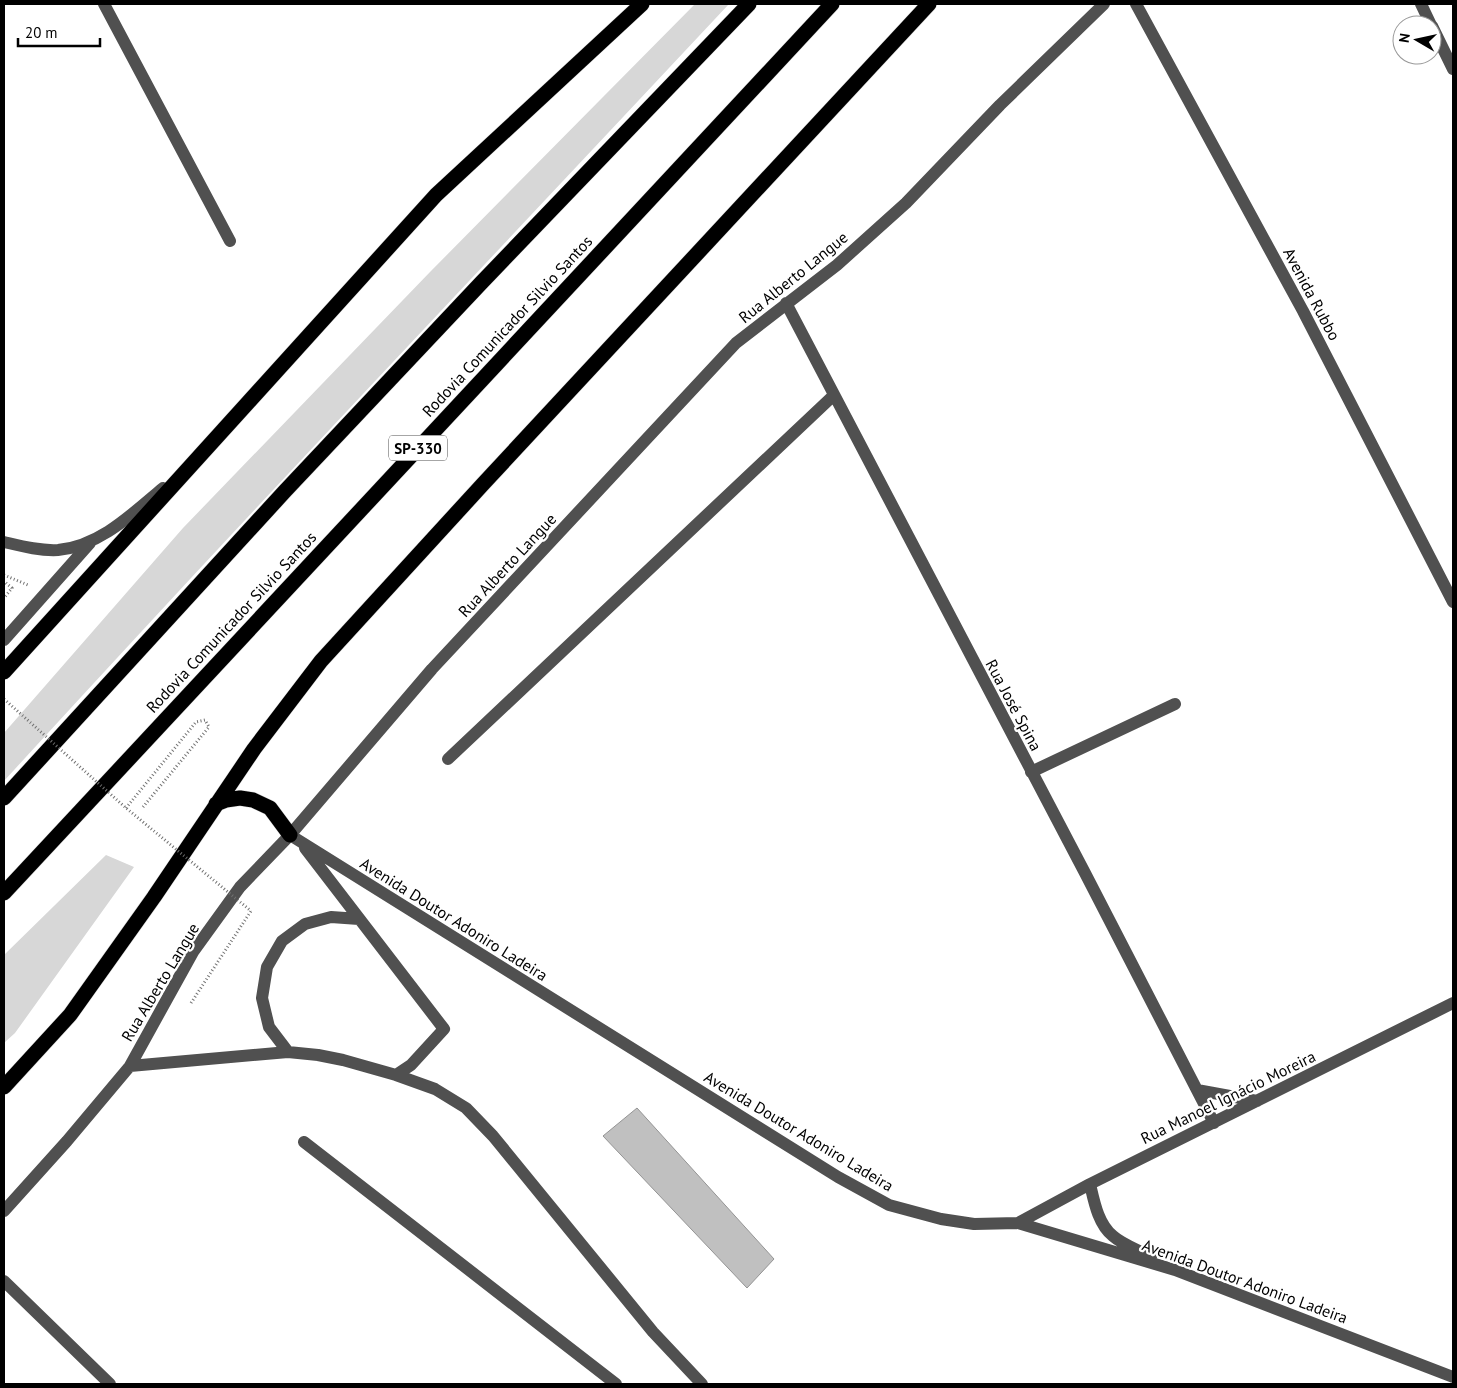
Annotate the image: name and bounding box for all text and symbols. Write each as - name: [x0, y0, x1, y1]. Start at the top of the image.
- scale bar: [18, 15, 100, 47]
- north arrow: [1392, 15, 1442, 65]
- text: 20 m: [25, 23, 58, 42]
- text: N: [1395, 32, 1414, 44]
- street label: Rua Alberto Langue: [734, 227, 852, 327]
- street label: Rodovia Comunicador Silvio Santos: [418, 231, 596, 421]
- street label: Avenida Rubbo: [1279, 244, 1345, 344]
- road number: SP-330: [389, 436, 447, 460]
- street label: Rua Alberto Langue: [454, 509, 560, 621]
- street label: Rodovia Comunicador Silvio Santos: [142, 527, 320, 717]
- street label: Rua José Spina: [982, 656, 1046, 754]
- street label: Avenida Doutor Adoniro Ladeira: [357, 853, 551, 985]
- street label: Rua Alberto Langue: [117, 919, 203, 1045]
- street label: Rua Manoel Ignácio Moreira: [1137, 1046, 1319, 1148]
- street label: Avenida Doutor Adoniro Ladeira: [701, 1067, 897, 1195]
- street label: Avenida Doutor Adoniro Ladeira: [1140, 1234, 1350, 1328]

